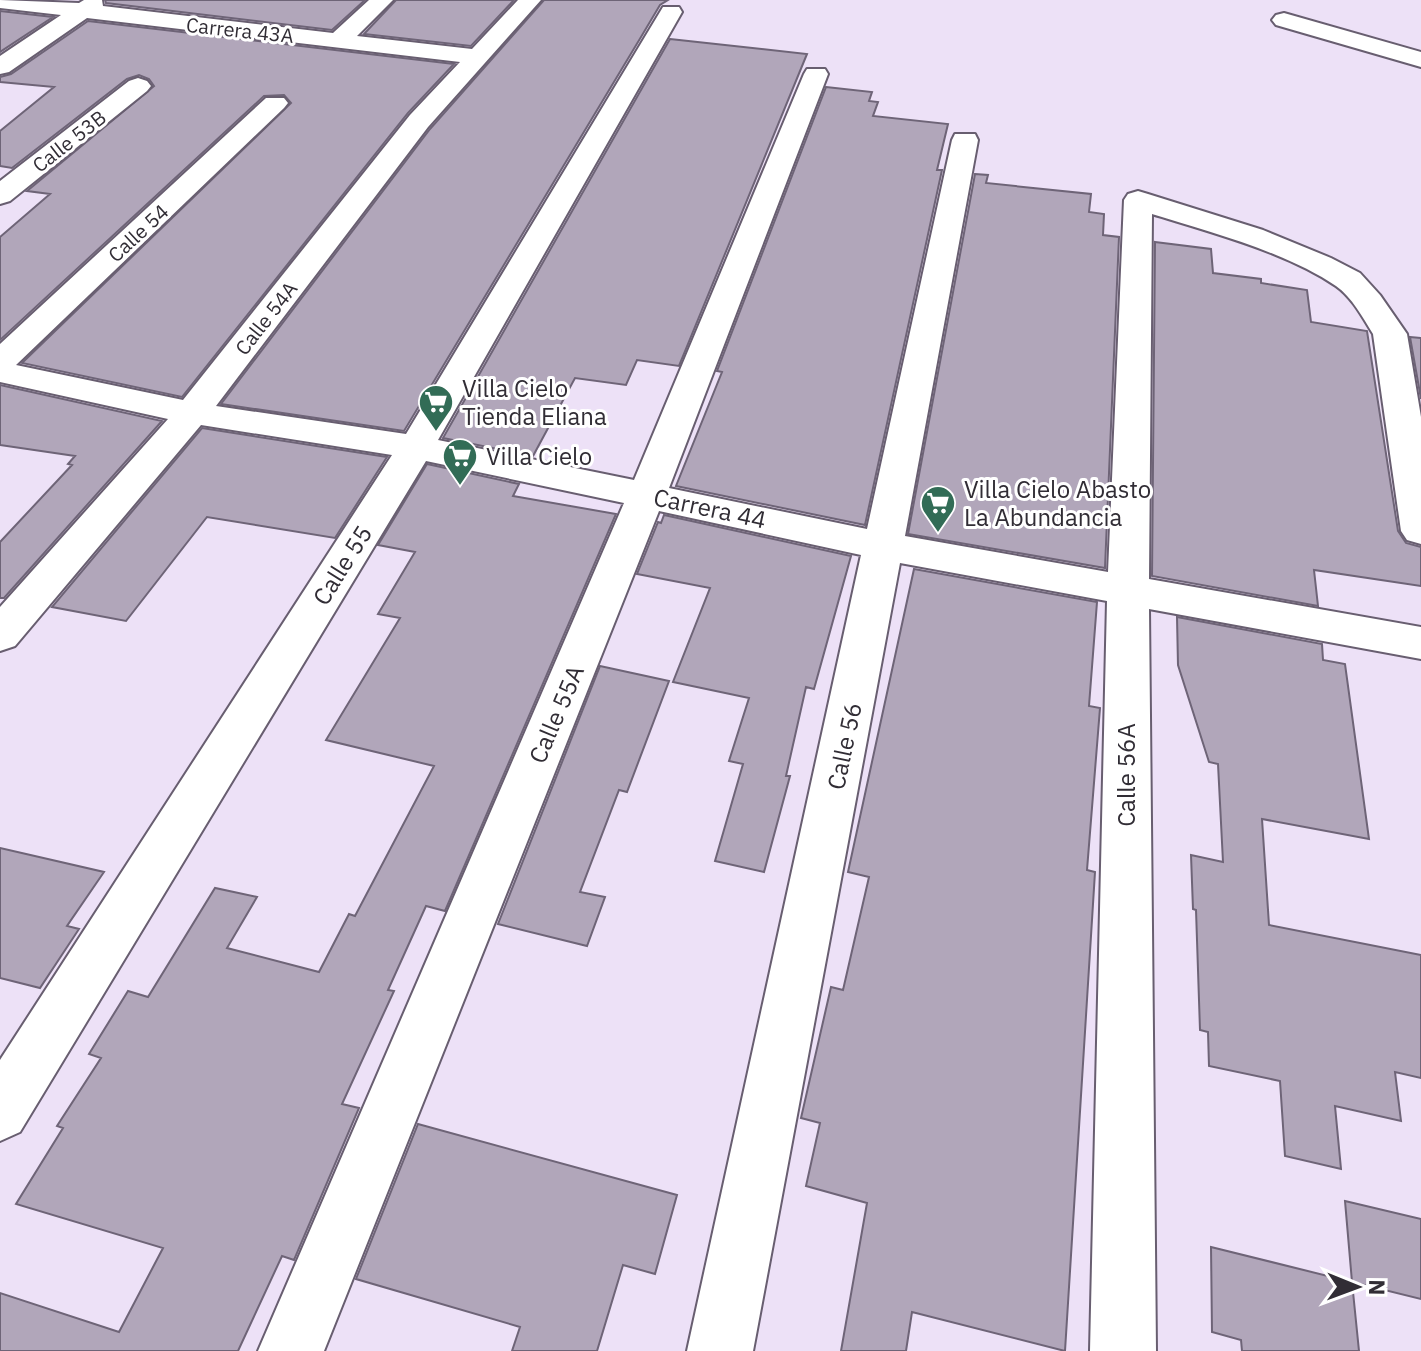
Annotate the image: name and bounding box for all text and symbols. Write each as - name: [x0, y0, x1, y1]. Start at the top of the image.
- street label: Carrera 43A: [185, 11, 295, 49]
- street label: Calle 53B: [27, 104, 111, 178]
- street label: Calle 54: [102, 198, 174, 268]
- street label: Calle 54A: [229, 276, 303, 360]
- place label: Villa Cielo Tienda Eliana: [462, 372, 607, 432]
- supermarket icon: Villa Cielo Tienda Eliana: [417, 383, 455, 433]
- supermarket icon: Villa Cielo: [441, 437, 479, 487]
- place label: Villa Cielo: [486, 440, 592, 472]
- place label: Villa Cielo Abasto La Abundancia: [964, 473, 1151, 533]
- street label: Carrera 44: [651, 480, 769, 536]
- supermarket icon: Villa Cielo Abasto La Abundancia: [919, 484, 957, 534]
- street label: Calle 55: [305, 519, 379, 611]
- street label: Calle 55A: [521, 660, 591, 768]
- street label: Calle 56: [819, 699, 869, 793]
- street label: Calle 56A: [1110, 723, 1142, 827]
- north arrow: [1317, 1247, 1397, 1327]
- text: N: [1363, 1279, 1392, 1296]

